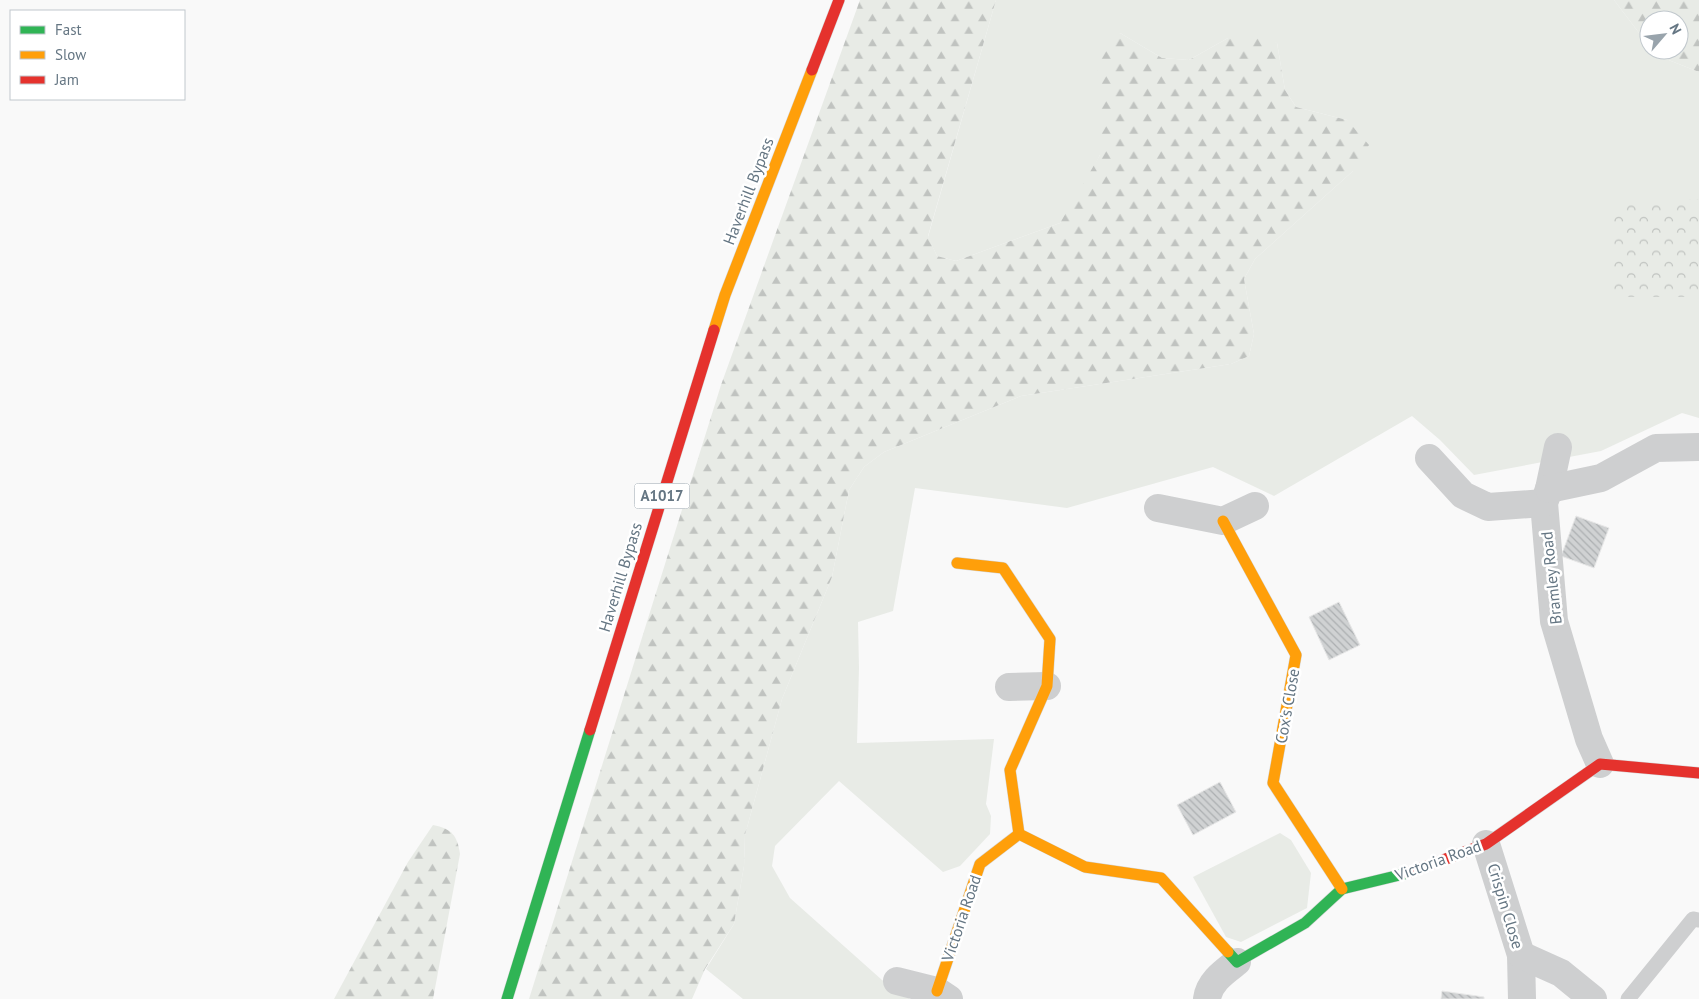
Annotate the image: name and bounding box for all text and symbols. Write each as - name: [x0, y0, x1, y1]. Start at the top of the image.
- legend: [10, 10, 185, 100]
- north arrow: [1639, 10, 1689, 60]
- text: Fast: [55, 20, 82, 39]
- text: N: [1665, 21, 1686, 37]
- text: Slow: [55, 45, 86, 64]
- text: Jam: [54, 70, 79, 89]
- street label: Haverhill Bypass: [718, 134, 778, 247]
- road number: A1017: [634, 484, 690, 508]
- street label: Haverhill Bypass: [594, 520, 646, 634]
- street label: Bramley Road: [1536, 531, 1566, 625]
- street label: Cox's Close: [1271, 667, 1303, 745]
- street label: Victoria Road: [1391, 835, 1484, 885]
- street label: Crispin Close: [1483, 861, 1529, 951]
- street label: Victoria Road: [937, 872, 985, 965]

